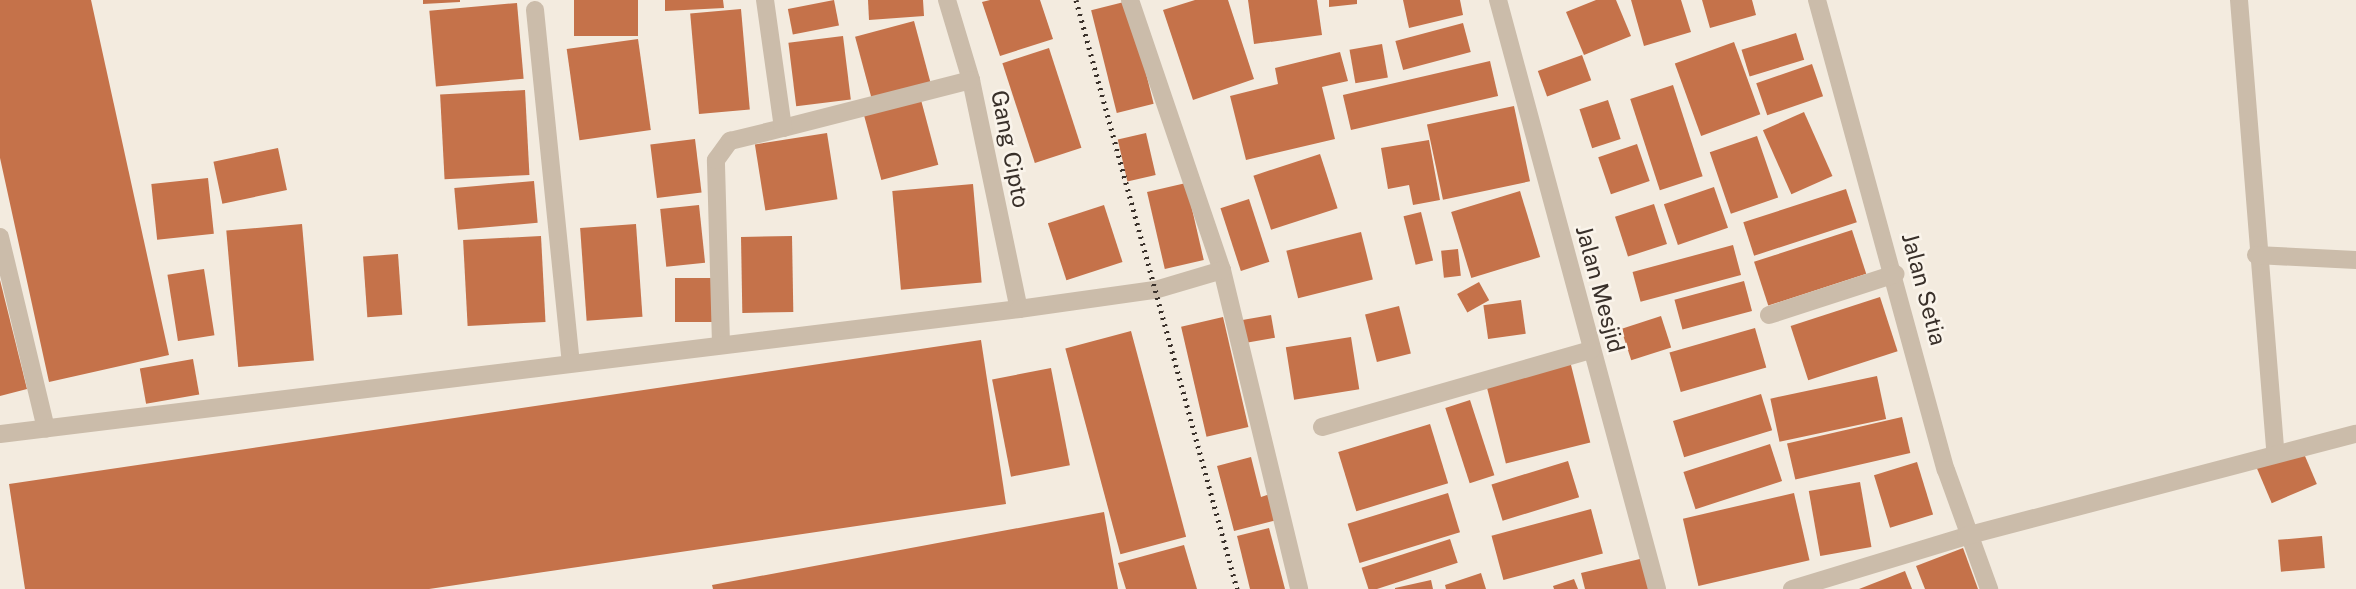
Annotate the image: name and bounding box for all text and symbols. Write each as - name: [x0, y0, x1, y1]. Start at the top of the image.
- street label: Gang Cipto: [985, 88, 1035, 210]
- street label: Jalan Mesjid: [1570, 222, 1630, 356]
- street label: Jalan Setia: [1896, 230, 1952, 348]

